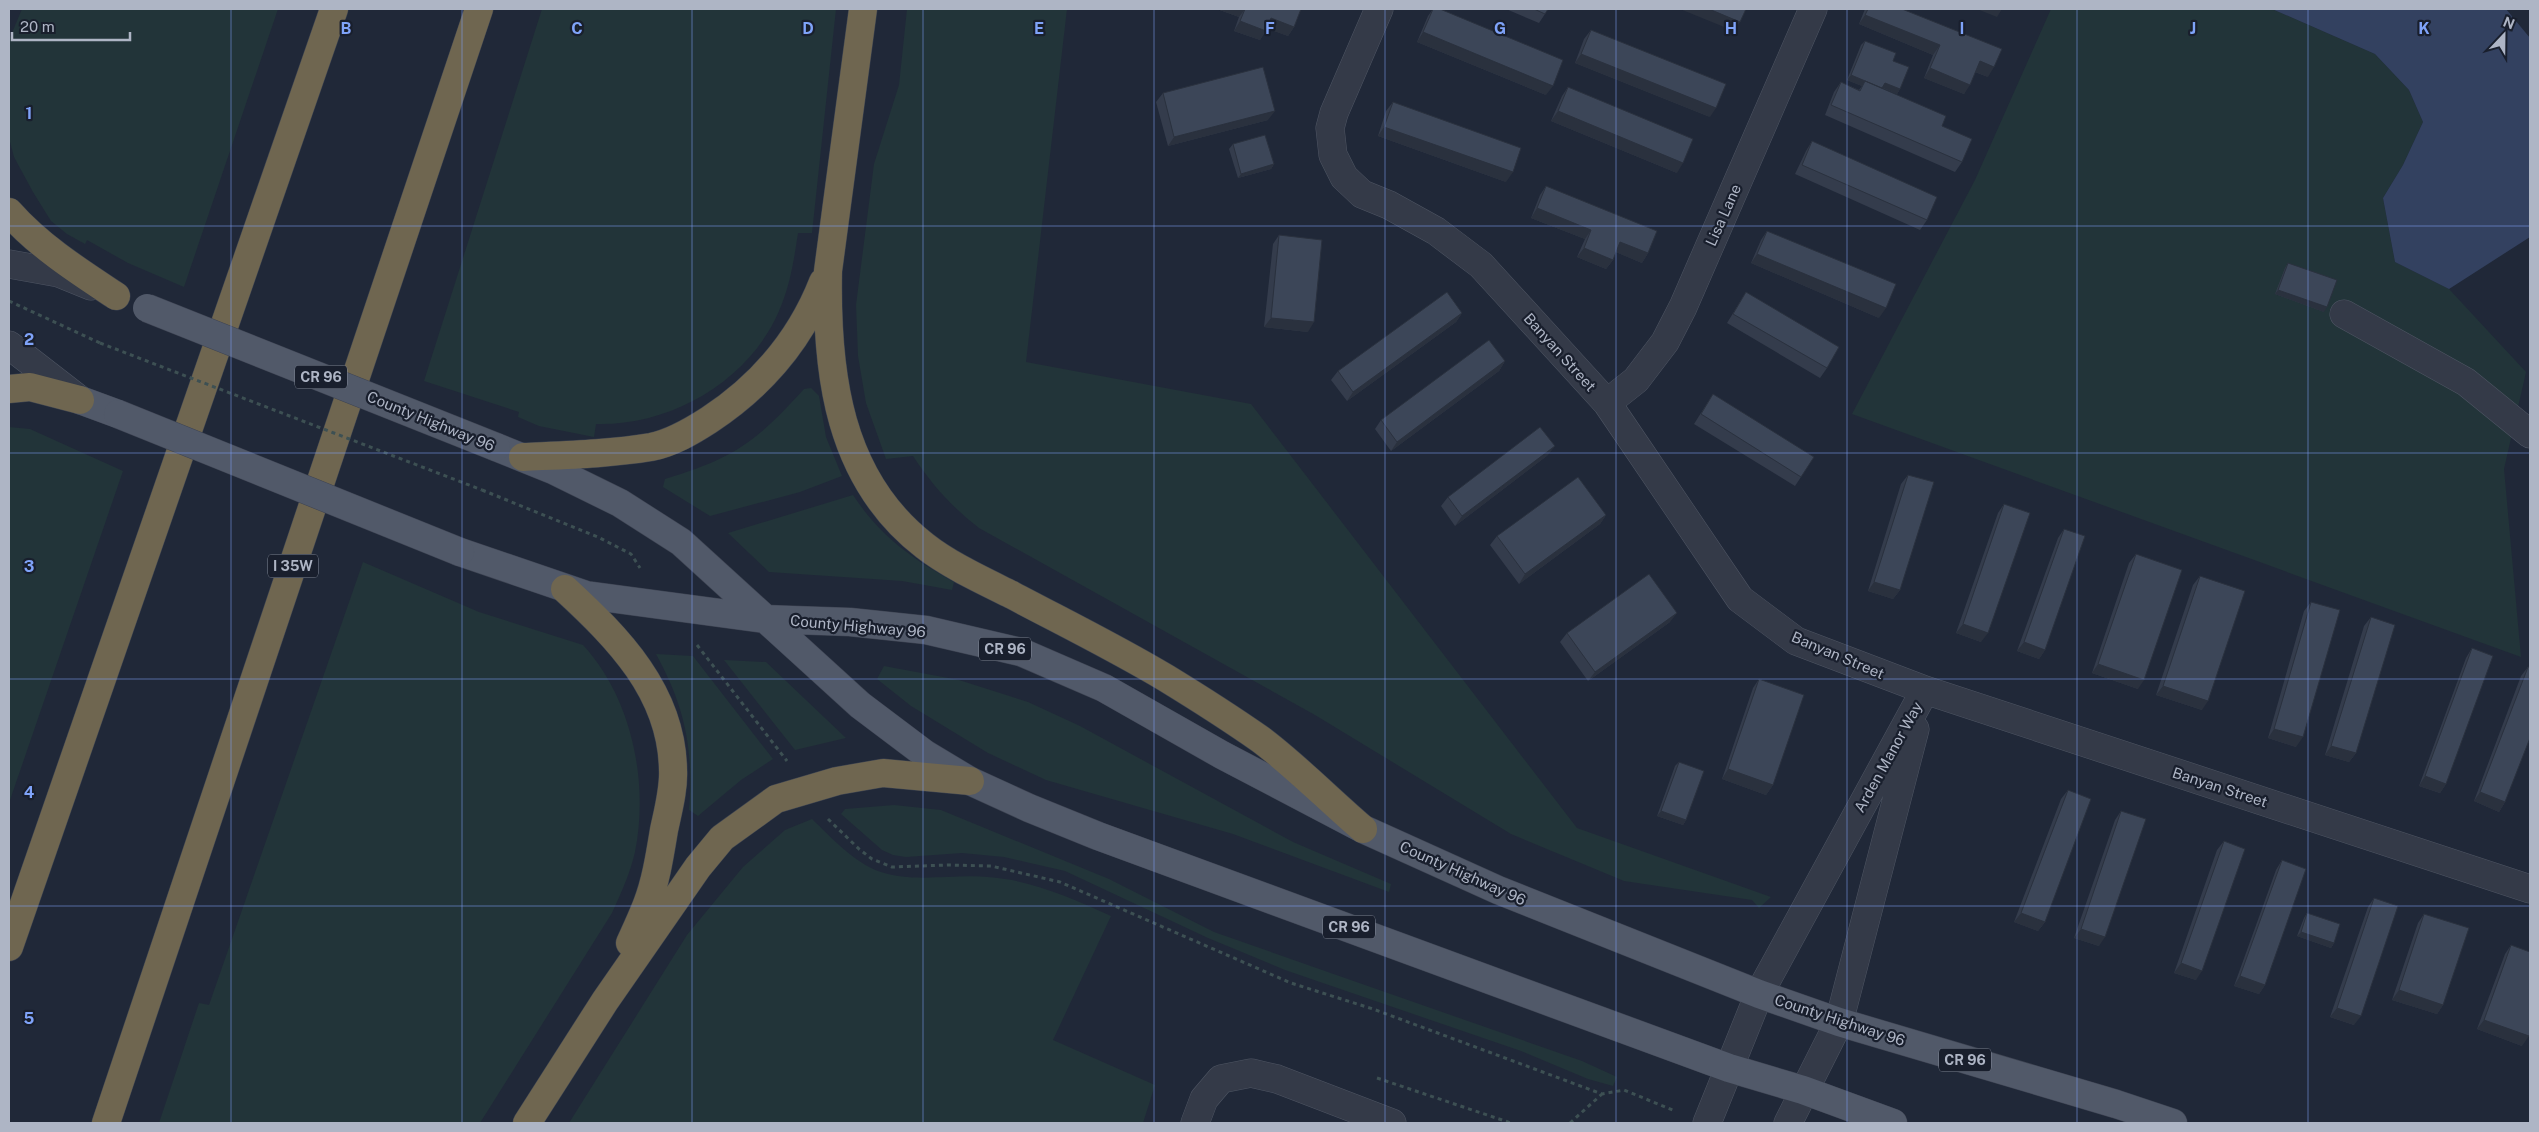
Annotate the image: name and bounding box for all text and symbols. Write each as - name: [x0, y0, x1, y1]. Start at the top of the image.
- scale bar: [12, 10, 130, 42]
- north arrow: [2479, 10, 2529, 60]
- text: N: [2501, 13, 2517, 32]
- text: 20 m: [20, 18, 55, 35]
- text: B: [341, 19, 352, 38]
- text: C: [571, 19, 583, 38]
- text: D: [802, 19, 814, 38]
- text: E: [1034, 19, 1044, 38]
- text: F: [1265, 19, 1275, 38]
- text: G: [1494, 19, 1506, 38]
- text: H: [1725, 19, 1737, 38]
- text: I: [1960, 19, 1964, 38]
- text: J: [2190, 19, 2196, 38]
- text: K: [2418, 19, 2430, 38]
- text: 1: [26, 104, 32, 123]
- street label: Lisa Lane: [1702, 181, 1744, 249]
- street label: Banyan Street: [1521, 310, 1600, 395]
- text: 2: [24, 330, 34, 349]
- road number: CR 96: [295, 366, 347, 388]
- street label: County Highway 96: [365, 388, 497, 454]
- road number: I 35W: [268, 554, 318, 578]
- text: 3: [24, 557, 34, 576]
- street label: County Highway 96: [789, 612, 927, 640]
- street label: Banyan Street: [1789, 628, 1887, 682]
- road number: CR 96: [979, 638, 1031, 661]
- street label: Arden Manor Way: [1851, 699, 1925, 815]
- street label: Banyan Street: [2170, 764, 2270, 810]
- text: 4: [24, 783, 35, 802]
- street label: County Highway 96: [1397, 838, 1529, 908]
- road number: CR 96: [1323, 916, 1375, 939]
- street label: County Highway 96: [1773, 991, 1907, 1049]
- text: 5: [24, 1009, 35, 1028]
- road number: CR 96: [1939, 1048, 1991, 1072]

